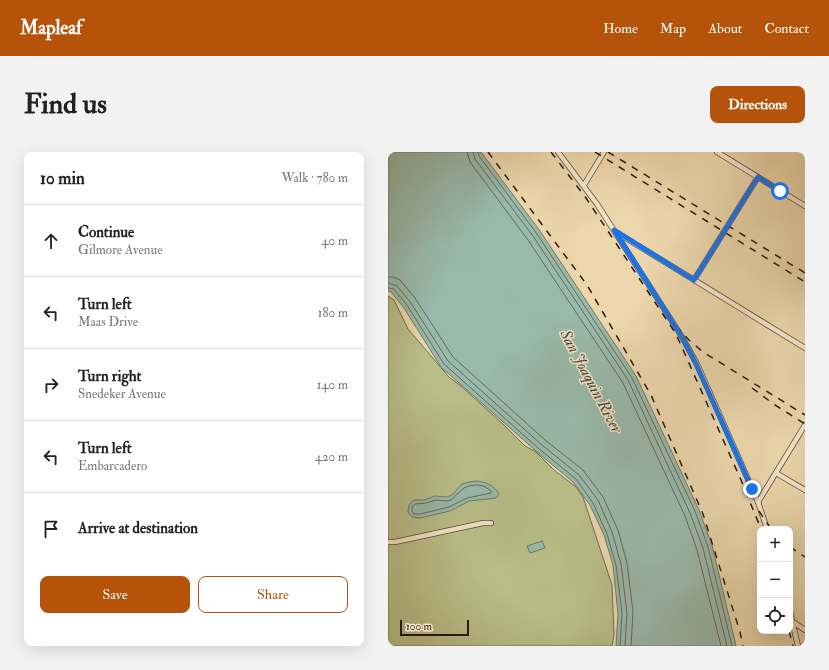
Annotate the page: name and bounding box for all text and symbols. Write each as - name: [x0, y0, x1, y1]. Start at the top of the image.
- text: Mapleaf: [20, 16, 82, 40]
- text: Home: [603, 20, 638, 37]
- text: Map: [660, 20, 686, 37]
- text: About: [708, 20, 742, 37]
- text: Contact: [764, 20, 809, 37]
- button: Directions: [710, 86, 805, 123]
- text: Find us: [24, 87, 107, 122]
- text: 10 min: [40, 168, 85, 189]
- text: Walk · 780 m: [281, 170, 348, 186]
- route start: [771, 182, 789, 200]
- text: Continue: [78, 223, 134, 242]
- icon: ahead: [40, 230, 62, 252]
- text: 40 m: [322, 233, 348, 249]
- text: Gilmore Avenue: [78, 242, 163, 258]
- text: Turn left: [78, 295, 132, 314]
- icon: left: [40, 302, 62, 324]
- text: 180 m: [318, 305, 348, 321]
- text: Maas Drive: [78, 314, 138, 330]
- water label: San Joaquin River: [555, 325, 627, 438]
- text: Turn right: [78, 367, 141, 386]
- icon: right: [40, 374, 62, 396]
- text: 140 m: [317, 377, 348, 393]
- text: Snedeker Avenue: [78, 386, 166, 402]
- text: Turn left: [78, 439, 132, 458]
- icon: left: [40, 446, 62, 468]
- text: 420 m: [315, 449, 348, 465]
- text: Embarcadero: [78, 458, 147, 474]
- route end: [743, 480, 761, 498]
- icon: arrive: [40, 518, 62, 540]
- text: Arrive at destination: [78, 519, 198, 538]
- map controls: [757, 526, 793, 634]
- button: +: [757, 526, 793, 562]
- button: −: [757, 562, 793, 598]
- button: Save: [40, 576, 190, 613]
- button: Share: [198, 576, 348, 613]
- button: locate: [757, 598, 793, 634]
- scale bar: [400, 618, 469, 637]
- text: 100 m: [406, 620, 432, 633]

